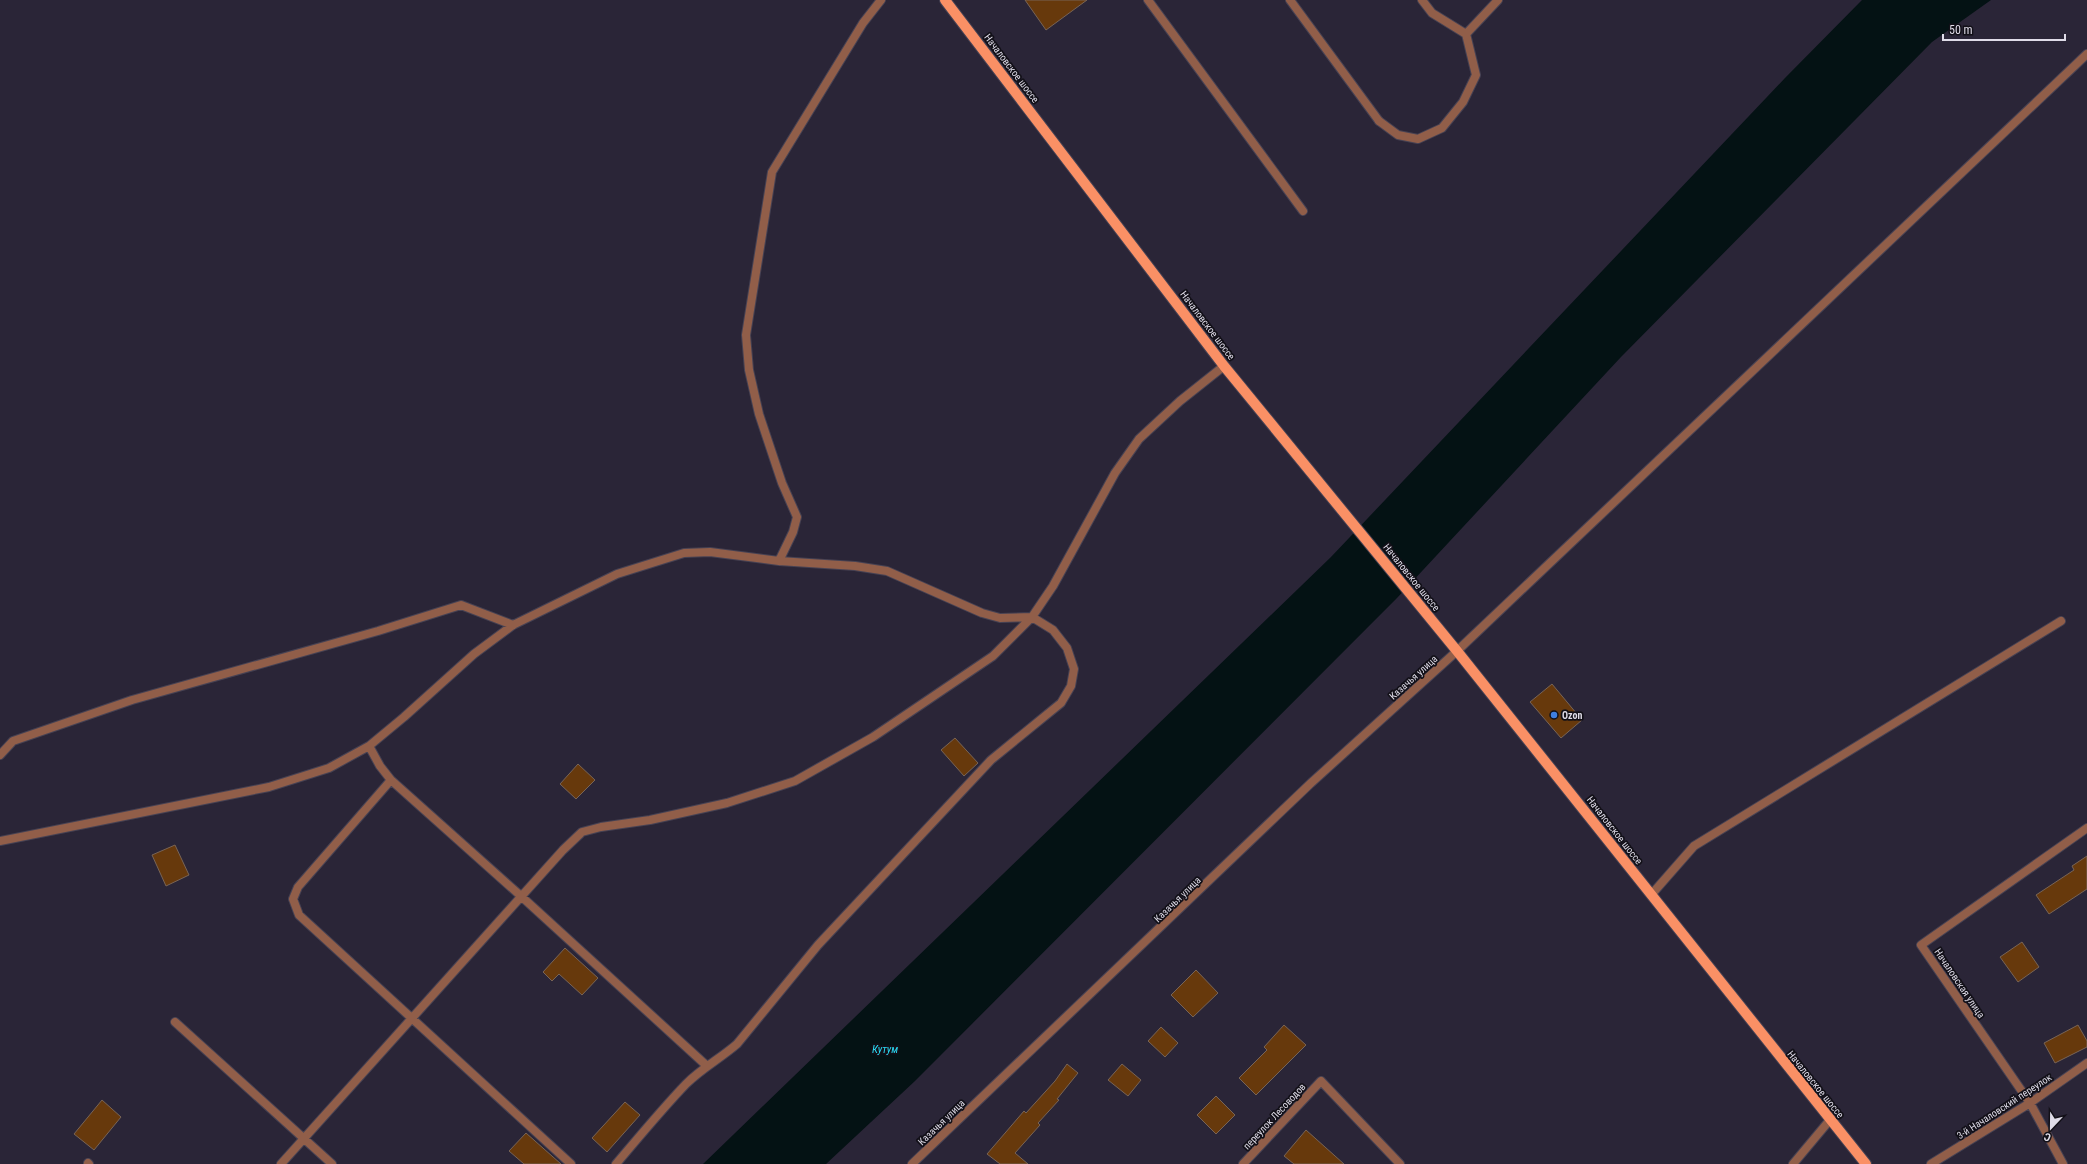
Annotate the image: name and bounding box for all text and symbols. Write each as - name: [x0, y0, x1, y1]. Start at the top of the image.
- scale bar: [1943, 16, 2065, 42]
- text: 50 m: [1949, 23, 1973, 37]
- street label: Началовское шоссе: [982, 32, 1041, 105]
- street label: Началовское шоссе: [1178, 289, 1237, 362]
- street label: Началовское шоссе: [1381, 542, 1442, 613]
- street label: Казачья улица: [1387, 653, 1440, 702]
- marker: Ozon: [1549, 710, 1559, 720]
- place label: Ozon: [1562, 710, 1582, 721]
- street label: Началовское шоссе: [1585, 794, 1645, 867]
- street label: Казачья улица: [1152, 874, 1203, 924]
- street label: Началовская улица: [1932, 947, 1987, 1020]
- water label: Кутум: [872, 1043, 898, 1056]
- street label: Началовское шоссе: [1785, 1049, 1846, 1120]
- street label: 3-й Началовский переулок: [1955, 1072, 2054, 1141]
- street label: переулок Лесоводов: [1241, 1081, 1308, 1152]
- street label: Казачья улица: [916, 1097, 967, 1147]
- north arrow: [2031, 1108, 2071, 1148]
- text: С: [2042, 1130, 2053, 1144]

